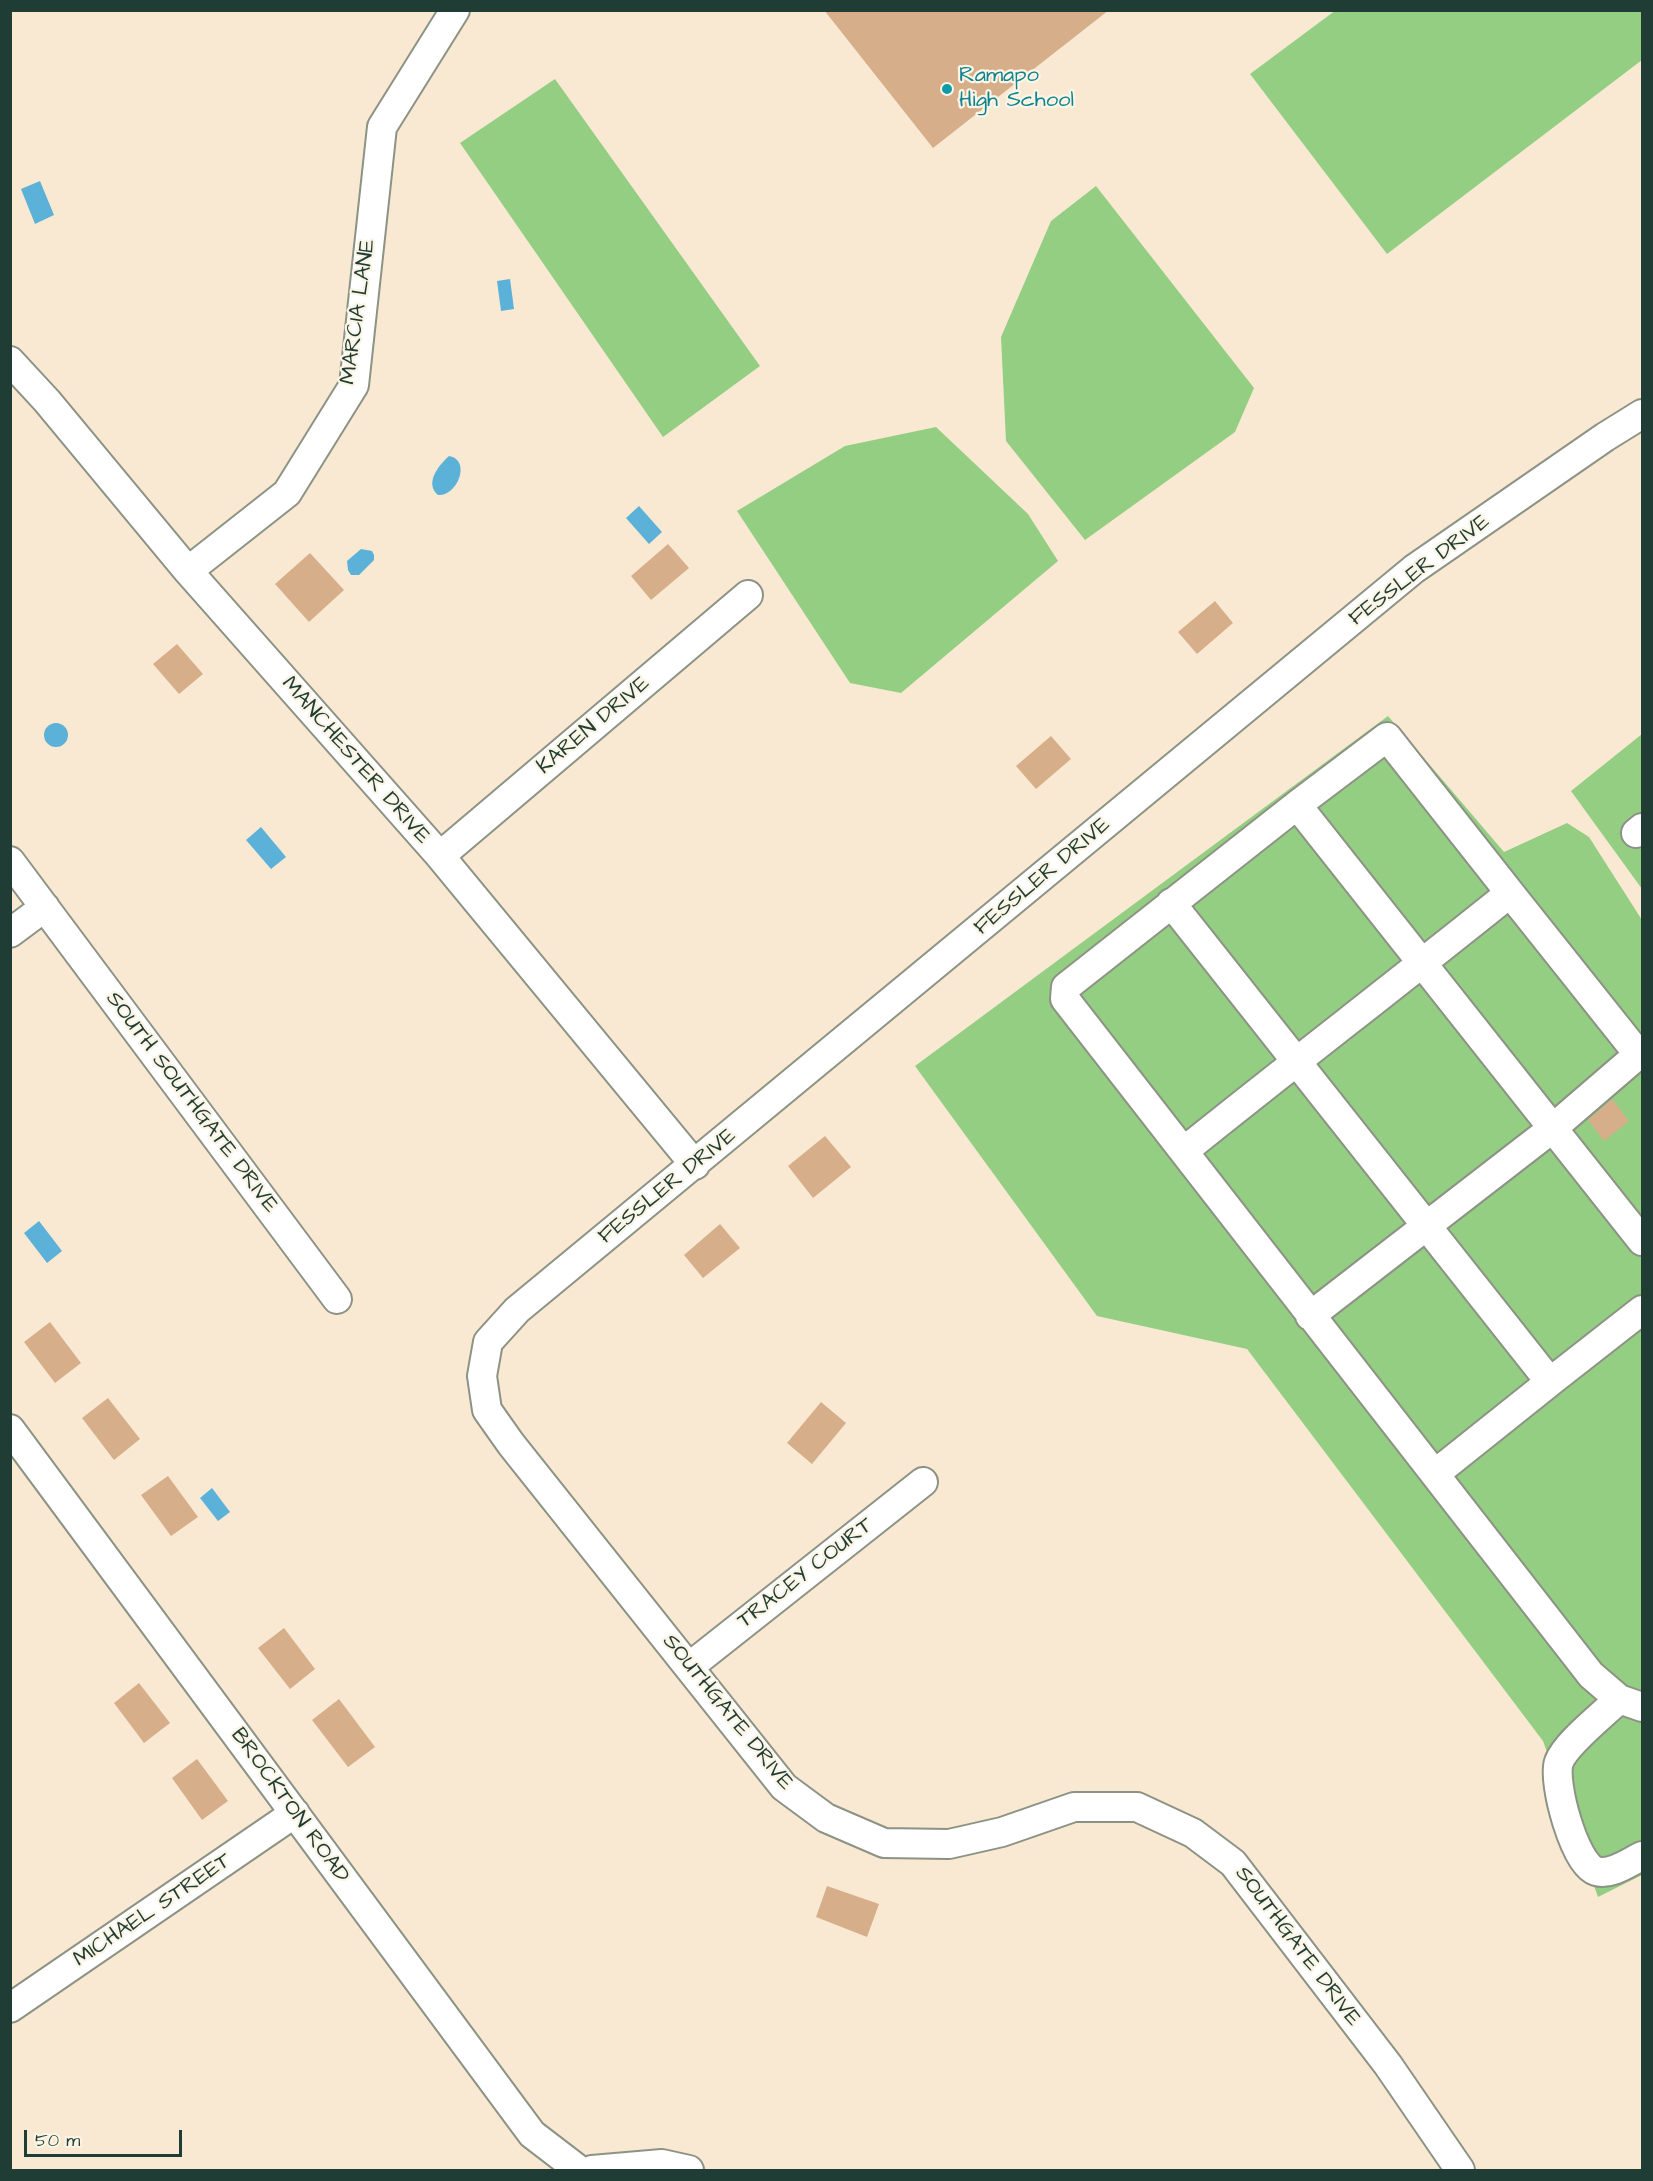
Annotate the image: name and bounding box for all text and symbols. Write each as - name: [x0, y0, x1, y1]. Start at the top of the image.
- place label: Ramapo High School: [959, 63, 1074, 114]
- marker: Ramapo High School: [940, 82, 954, 96]
- street label: MARCIA LANE: [336, 238, 382, 386]
- street label: FESSLER DRIVE: [1344, 509, 1496, 633]
- street label: KAREN DRIVE: [532, 671, 656, 781]
- street label: MANCHESTER DRIVE: [275, 672, 435, 850]
- street label: FESSLER DRIVE: [970, 812, 1116, 942]
- street label: SOUTH SOUTHGATE DRIVE: [99, 987, 283, 1219]
- street label: FESSLER DRIVE: [594, 1123, 742, 1251]
- street label: TRACEY COURT: [733, 1513, 879, 1635]
- street label: SOUTHGATE DRIVE: [656, 1630, 798, 1796]
- street label: BROCKTON ROAD: [224, 1723, 354, 1889]
- street label: MICHAEL STREET: [69, 1848, 237, 1974]
- street label: SOUTHGATE DRIVE: [1228, 1862, 1366, 2032]
- scale bar: [27, 2118, 184, 2156]
- text: 50 m: [35, 2128, 80, 2153]

